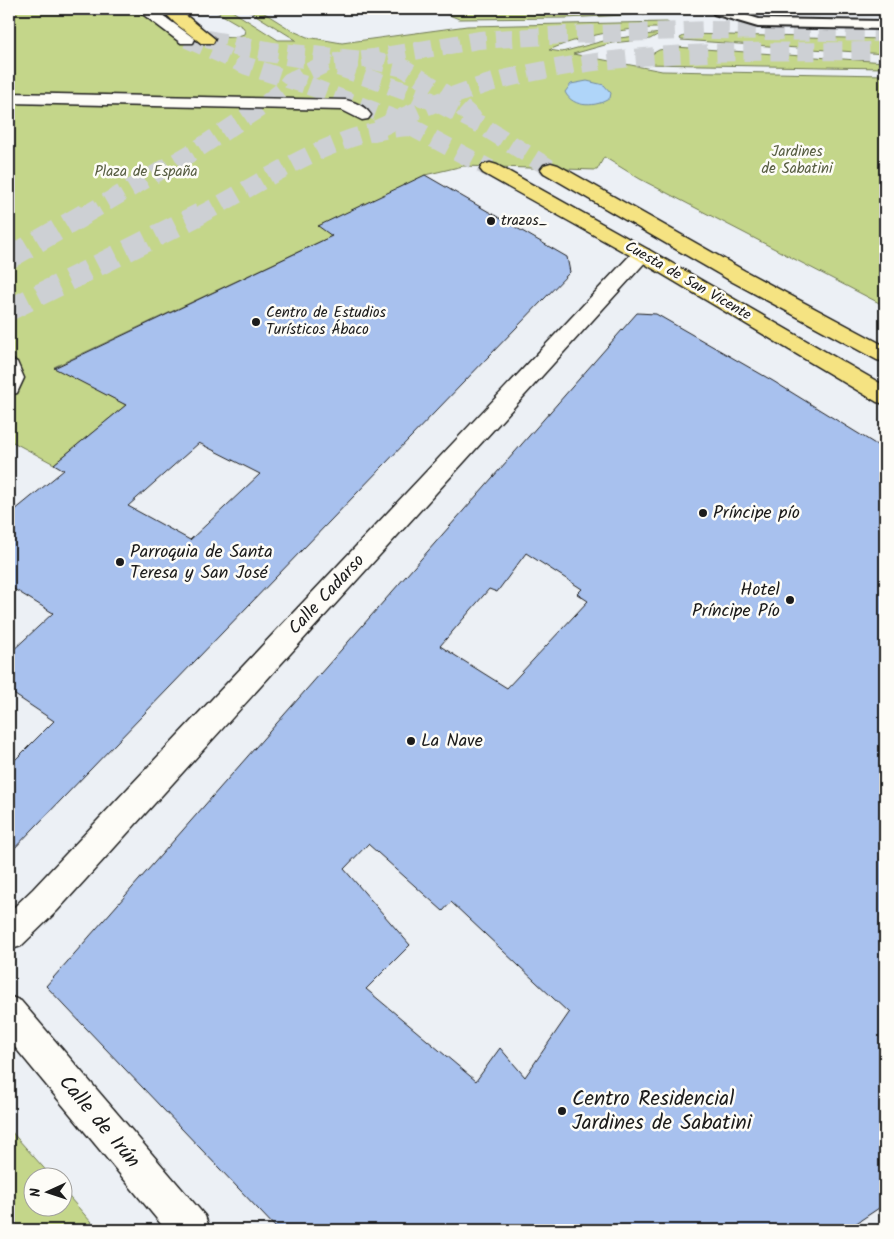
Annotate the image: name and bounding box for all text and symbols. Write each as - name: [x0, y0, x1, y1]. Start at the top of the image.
- park label: Jardines de Sabatini: [761, 140, 834, 181]
- park label: Plaza de España: [94, 160, 198, 184]
- place label: trazos_: [501, 209, 548, 233]
- marker: trazos_: [485, 215, 497, 227]
- street label: Cuesta de San Vicente: [620, 235, 756, 327]
- place label: Centro de Estudios Turísticos Ábaco: [266, 301, 387, 342]
- marker: Centro de Estudios Turísticos Ábaco: [250, 316, 262, 328]
- place label: Príncipe pío: [713, 499, 800, 528]
- marker: Príncipe pío: [697, 507, 709, 519]
- place label: Parroquia de Santa Teresa y San José: [130, 538, 273, 588]
- street label: Calle Cadarso: [282, 548, 372, 642]
- marker: Parroquia de Santa Teresa y San José: [114, 556, 126, 568]
- place label: Hotel Príncipe Pío: [692, 576, 781, 626]
- marker: Hotel Príncipe Pío: [784, 594, 796, 606]
- place label: La Nave: [421, 727, 483, 756]
- marker: La Nave: [405, 735, 417, 747]
- street label: Calle de Irún: [50, 1068, 148, 1176]
- place label: Centro Residencial Jardines de Sabatini: [572, 1083, 753, 1140]
- marker: Centro Residencial Jardines de Sabatini: [556, 1105, 568, 1117]
- north arrow: [22, 1166, 72, 1216]
- text: N: [25, 1187, 47, 1198]

